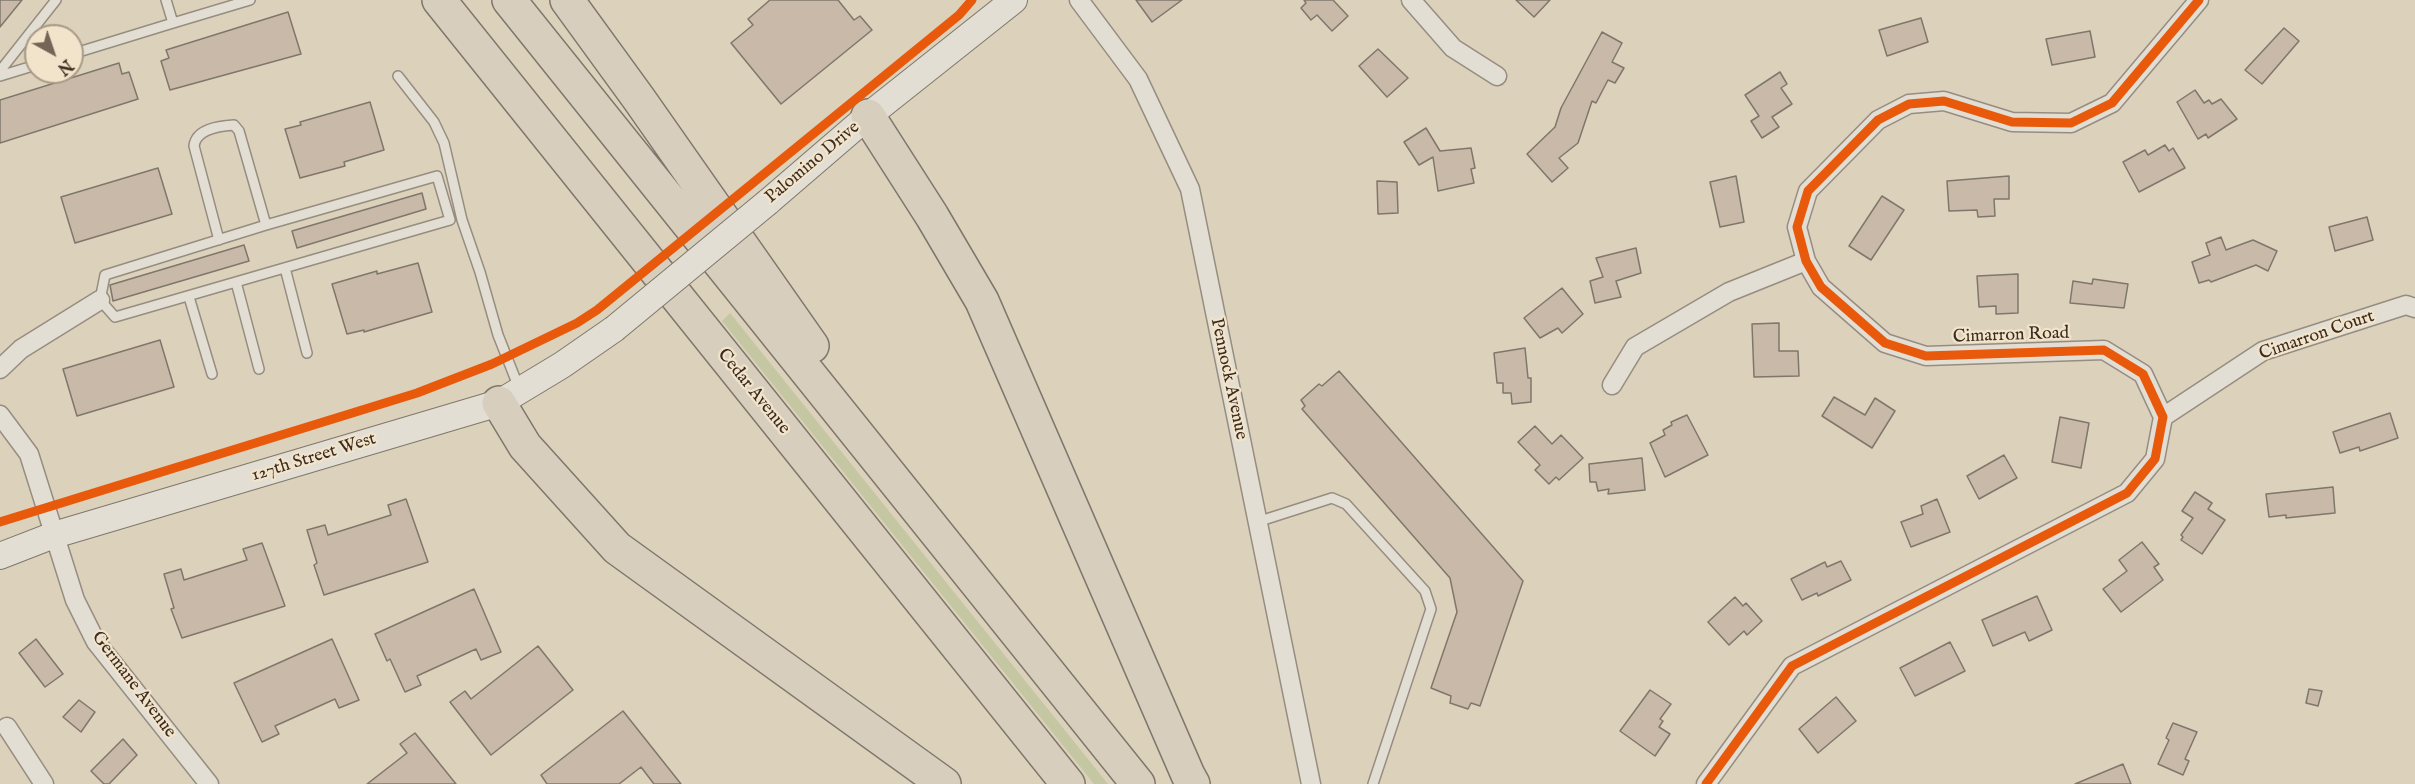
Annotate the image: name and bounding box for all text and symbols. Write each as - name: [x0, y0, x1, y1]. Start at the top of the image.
- north arrow: [24, 24, 84, 84]
- text: N: [53, 54, 76, 78]
- street label: Palomino Drive: [761, 117, 865, 209]
- street label: Cimarron Court: [2257, 306, 2377, 366]
- street label: Pennock Avenue: [1205, 316, 1251, 442]
- street label: Cimarron Road: [1952, 323, 2070, 349]
- street label: Cedar Avenue: [712, 345, 794, 439]
- street label: 127th Street West: [249, 429, 379, 487]
- street label: Germane Avenue: [86, 628, 180, 742]

